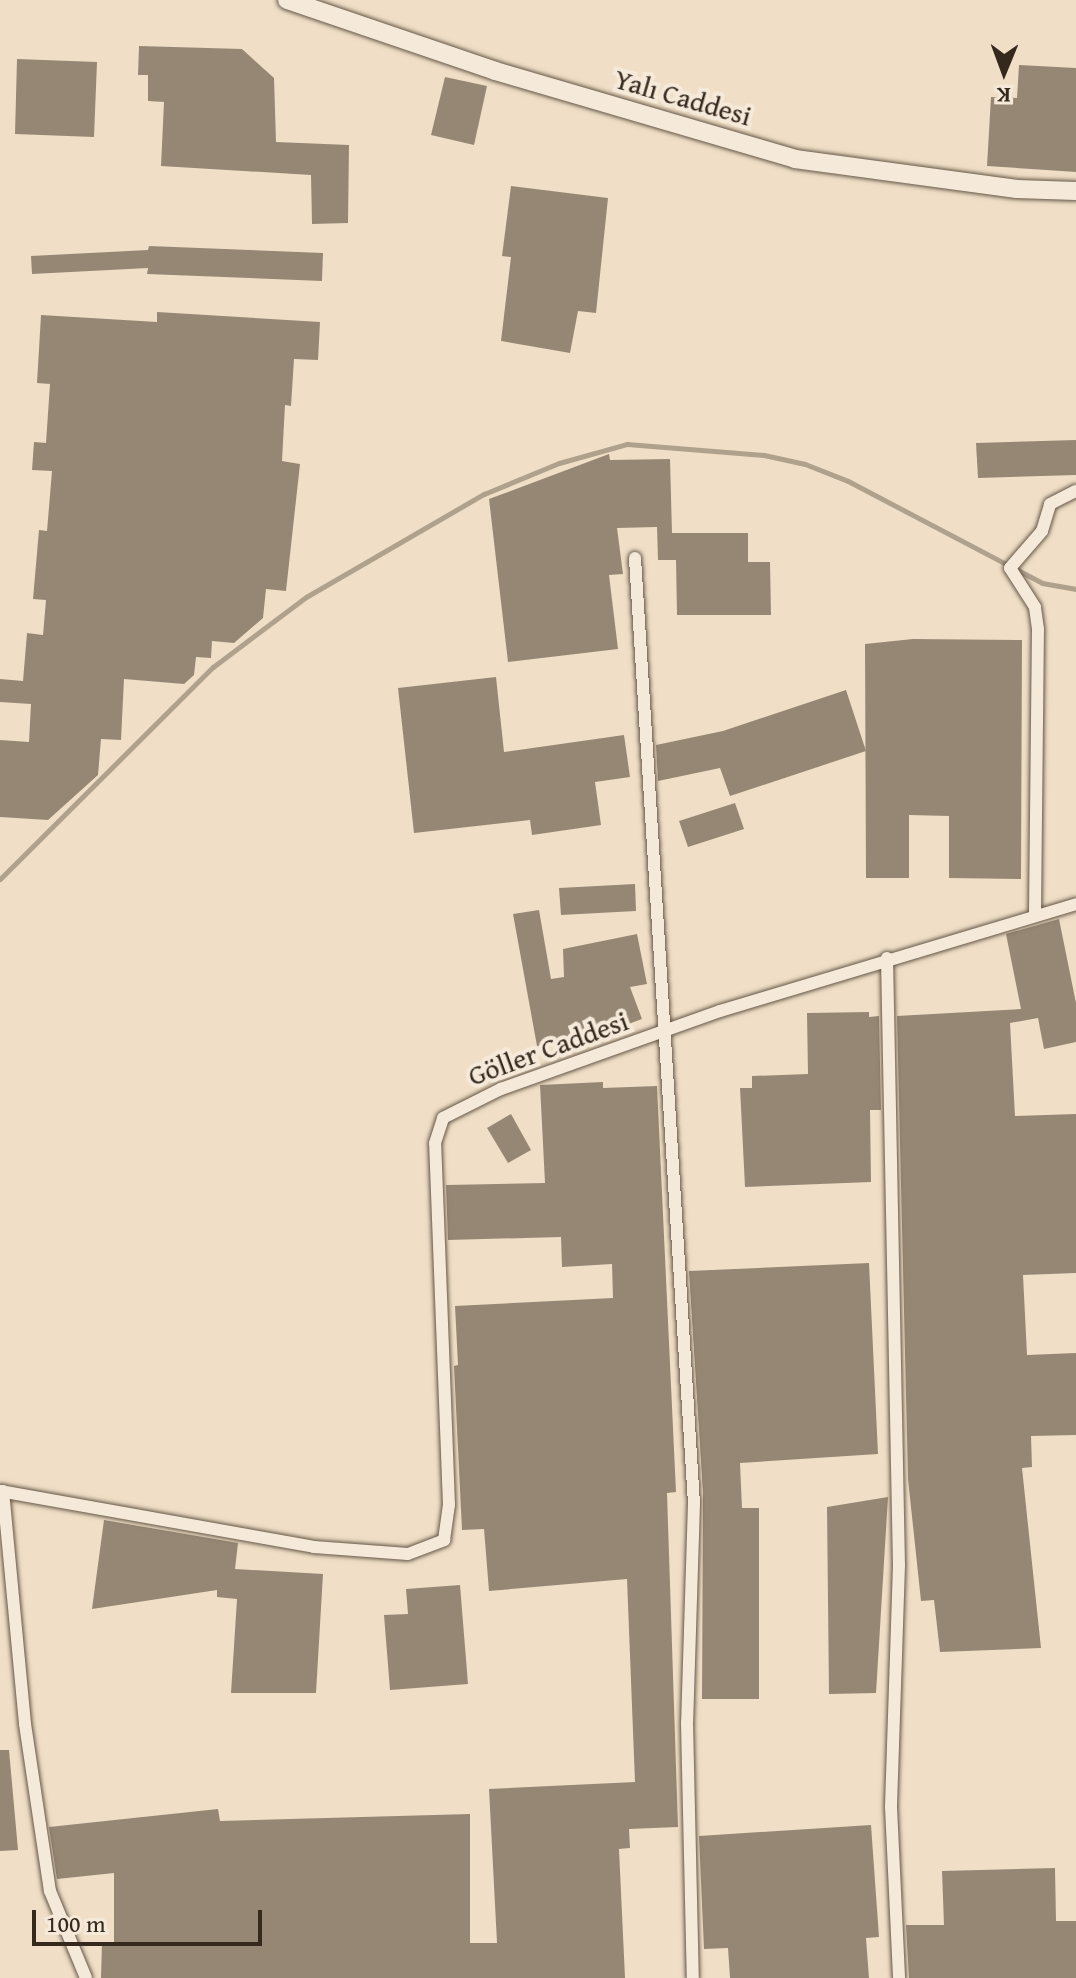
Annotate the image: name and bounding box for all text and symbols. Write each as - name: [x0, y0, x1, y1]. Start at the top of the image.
- north arrow: [964, 32, 1044, 112]
- street label: Yalı Caddesi: [611, 61, 755, 133]
- text: K: [996, 80, 1011, 112]
- street label: Göller Caddesi: [463, 1004, 633, 1092]
- scale bar: [36, 1894, 266, 1944]
- text: 100 m: [46, 1906, 106, 1941]

